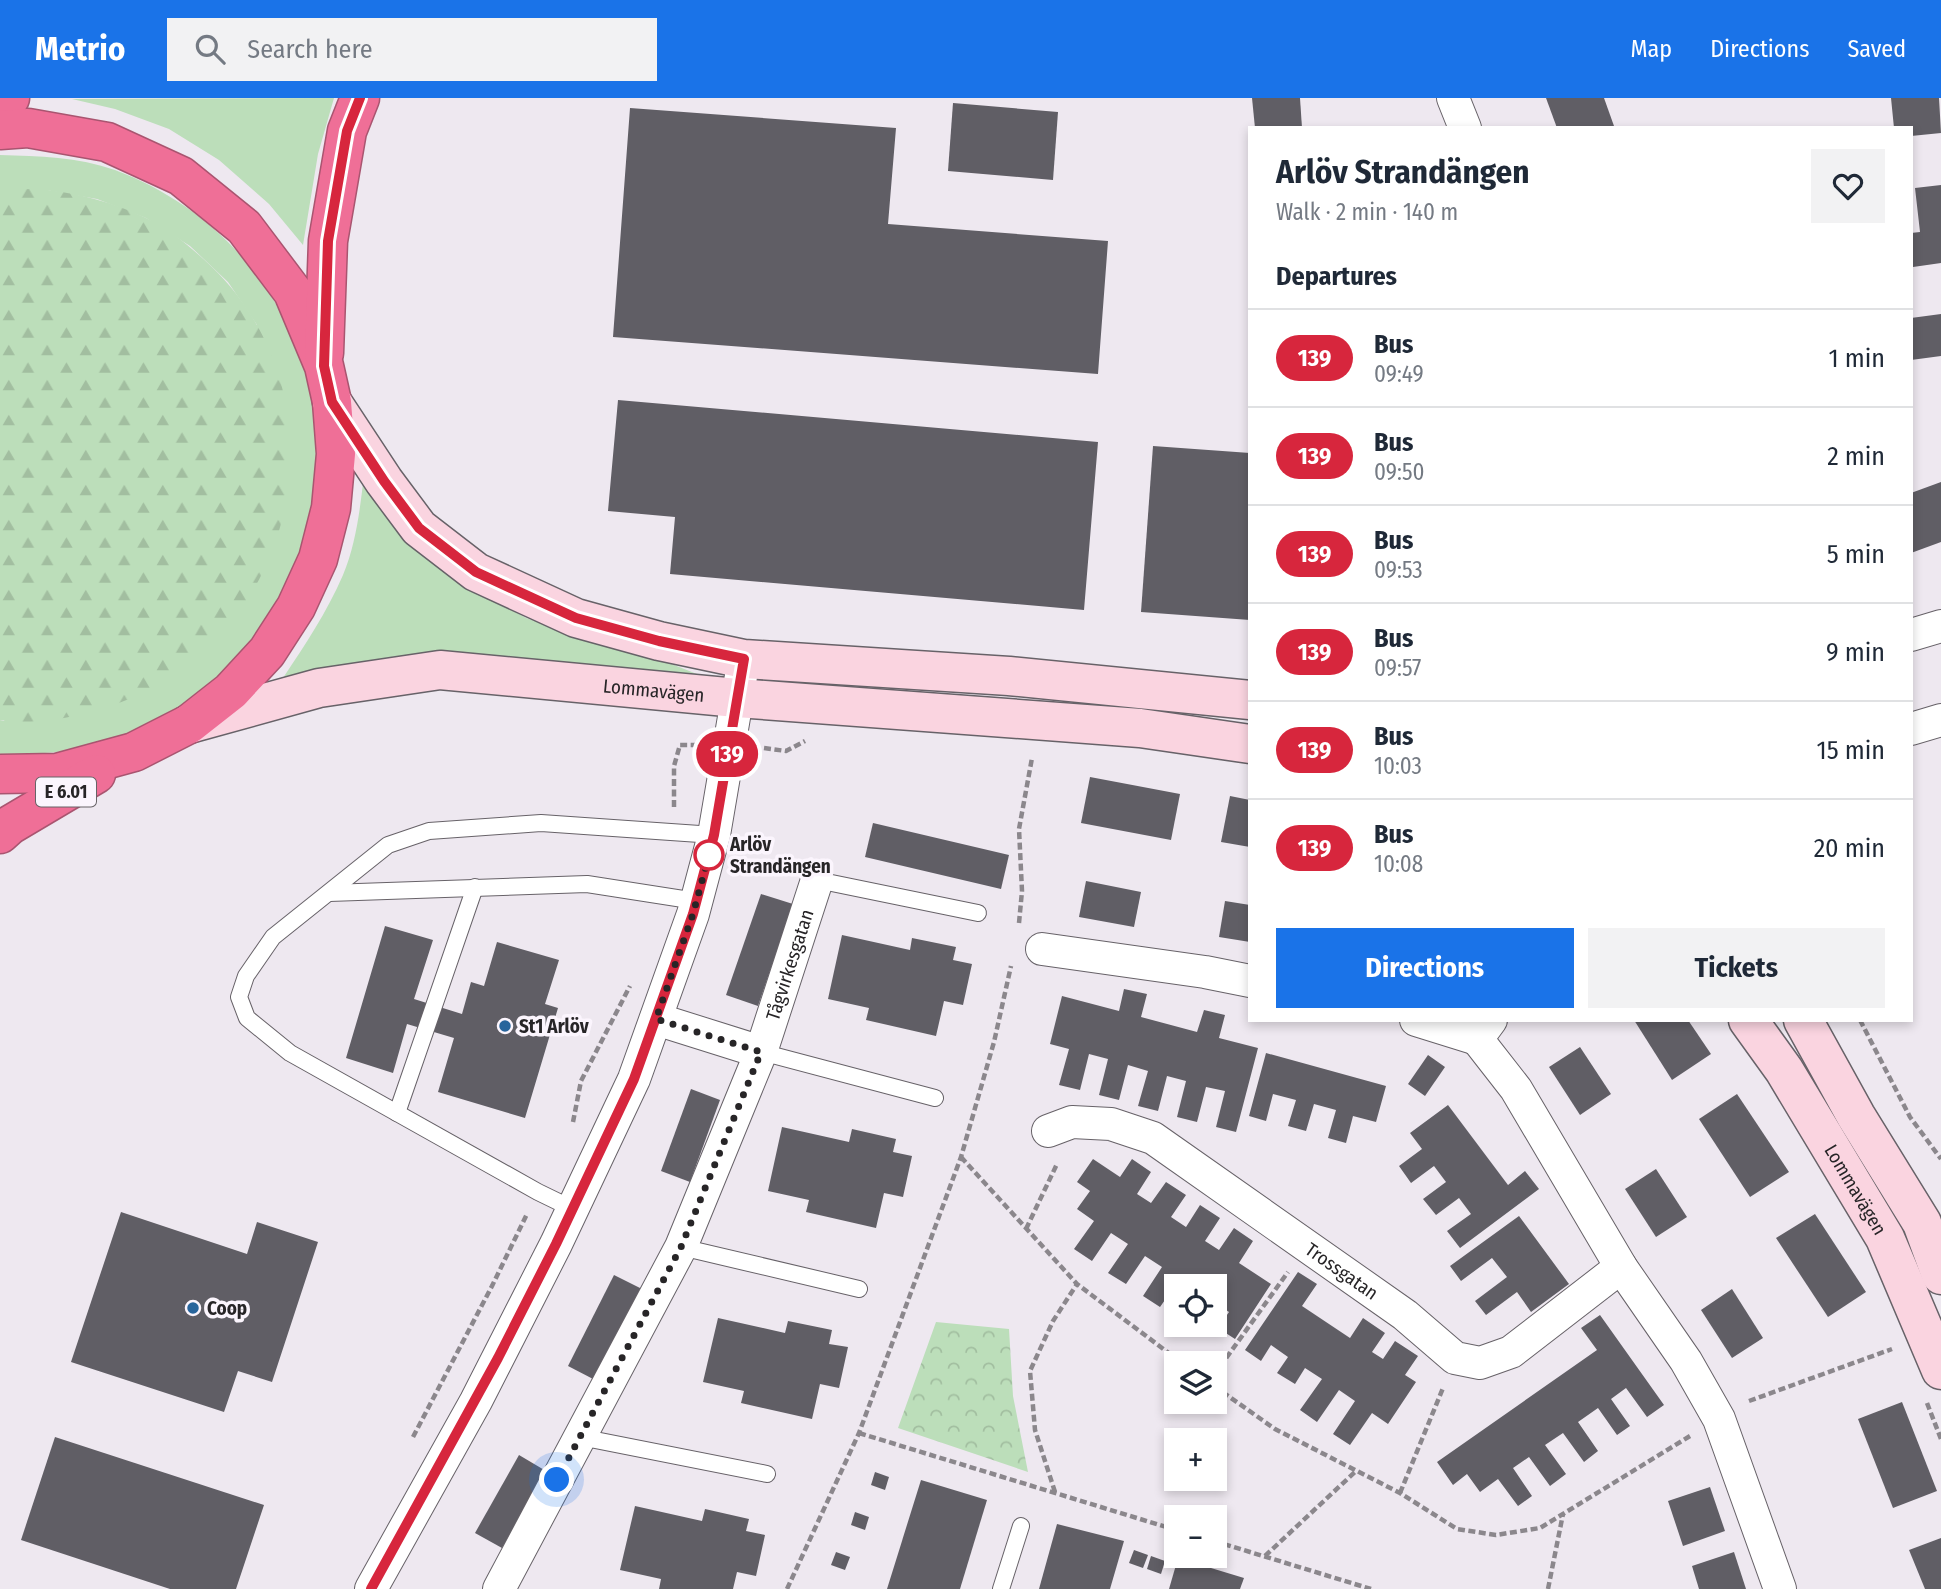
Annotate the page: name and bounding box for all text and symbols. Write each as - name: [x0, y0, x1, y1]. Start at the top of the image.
- search box: [167, 18, 657, 81]
- text: Metrio: [35, 29, 125, 69]
- icon: search: [191, 30, 229, 68]
- text: Search here: [247, 34, 373, 65]
- text: Map: [1631, 35, 1672, 63]
- text: Directions: [1710, 35, 1809, 63]
- text: Saved: [1847, 35, 1906, 63]
- button: heart: [1811, 149, 1885, 223]
- text: Arlöv Strandängen: [1276, 152, 1530, 192]
- text: Walk · 2 min · 140 m: [1276, 198, 1458, 226]
- text: Departures: [1276, 261, 1397, 292]
- text: Bus: [1374, 329, 1413, 360]
- text: 1 min: [1829, 343, 1885, 374]
- text: 139: [1298, 344, 1331, 372]
- text: 09:49: [1374, 360, 1424, 388]
- text: Bus: [1374, 427, 1413, 458]
- text: 2 min: [1827, 441, 1885, 472]
- text: 139: [1298, 442, 1331, 470]
- text: 09:50: [1374, 458, 1425, 486]
- text: Bus: [1374, 525, 1413, 556]
- text: 5 min: [1827, 539, 1885, 570]
- text: 139: [1298, 540, 1331, 568]
- text: 09:53: [1374, 556, 1423, 584]
- text: Bus: [1374, 623, 1413, 654]
- text: 9 min: [1826, 637, 1885, 668]
- text: 139: [1298, 638, 1331, 666]
- text: 09:57: [1374, 654, 1421, 682]
- street label: Lommavägen: [602, 674, 705, 707]
- text: Bus: [1374, 721, 1413, 752]
- line badge: 139: [687, 731, 767, 777]
- text: 15 min: [1817, 735, 1885, 766]
- text: 139: [1298, 736, 1331, 764]
- text: 139: [710, 740, 744, 768]
- text: 10:03: [1374, 752, 1422, 780]
- road number: E 6.01: [36, 778, 96, 806]
- text: Bus: [1374, 819, 1413, 850]
- place label: Arlöv Strandängen: [729, 833, 831, 878]
- text: 20 min: [1814, 833, 1885, 864]
- text: 139: [1298, 834, 1331, 862]
- marker: Arlöv Strandängen: [694, 840, 724, 870]
- text: 10:08: [1374, 850, 1423, 878]
- street label: Tågvirkesgatan: [761, 906, 819, 1023]
- button: Directions: [1276, 928, 1574, 1008]
- button: Tickets: [1588, 928, 1885, 1008]
- place label: St1 Arlöv: [519, 1015, 590, 1038]
- marker: St1 Arlöv: [497, 1018, 513, 1034]
- street label: Lommavägen: [1819, 1140, 1891, 1239]
- street label: Trossgatan: [1301, 1238, 1383, 1305]
- map controls: [1164, 1274, 1227, 1568]
- button: locate: [1164, 1274, 1227, 1337]
- place label: Coop: [207, 1297, 247, 1320]
- marker: Coop: [185, 1300, 201, 1316]
- button: layers: [1164, 1351, 1227, 1414]
- button: +: [1164, 1428, 1227, 1491]
- your location: [539, 1462, 574, 1497]
- button: −: [1164, 1505, 1227, 1568]

